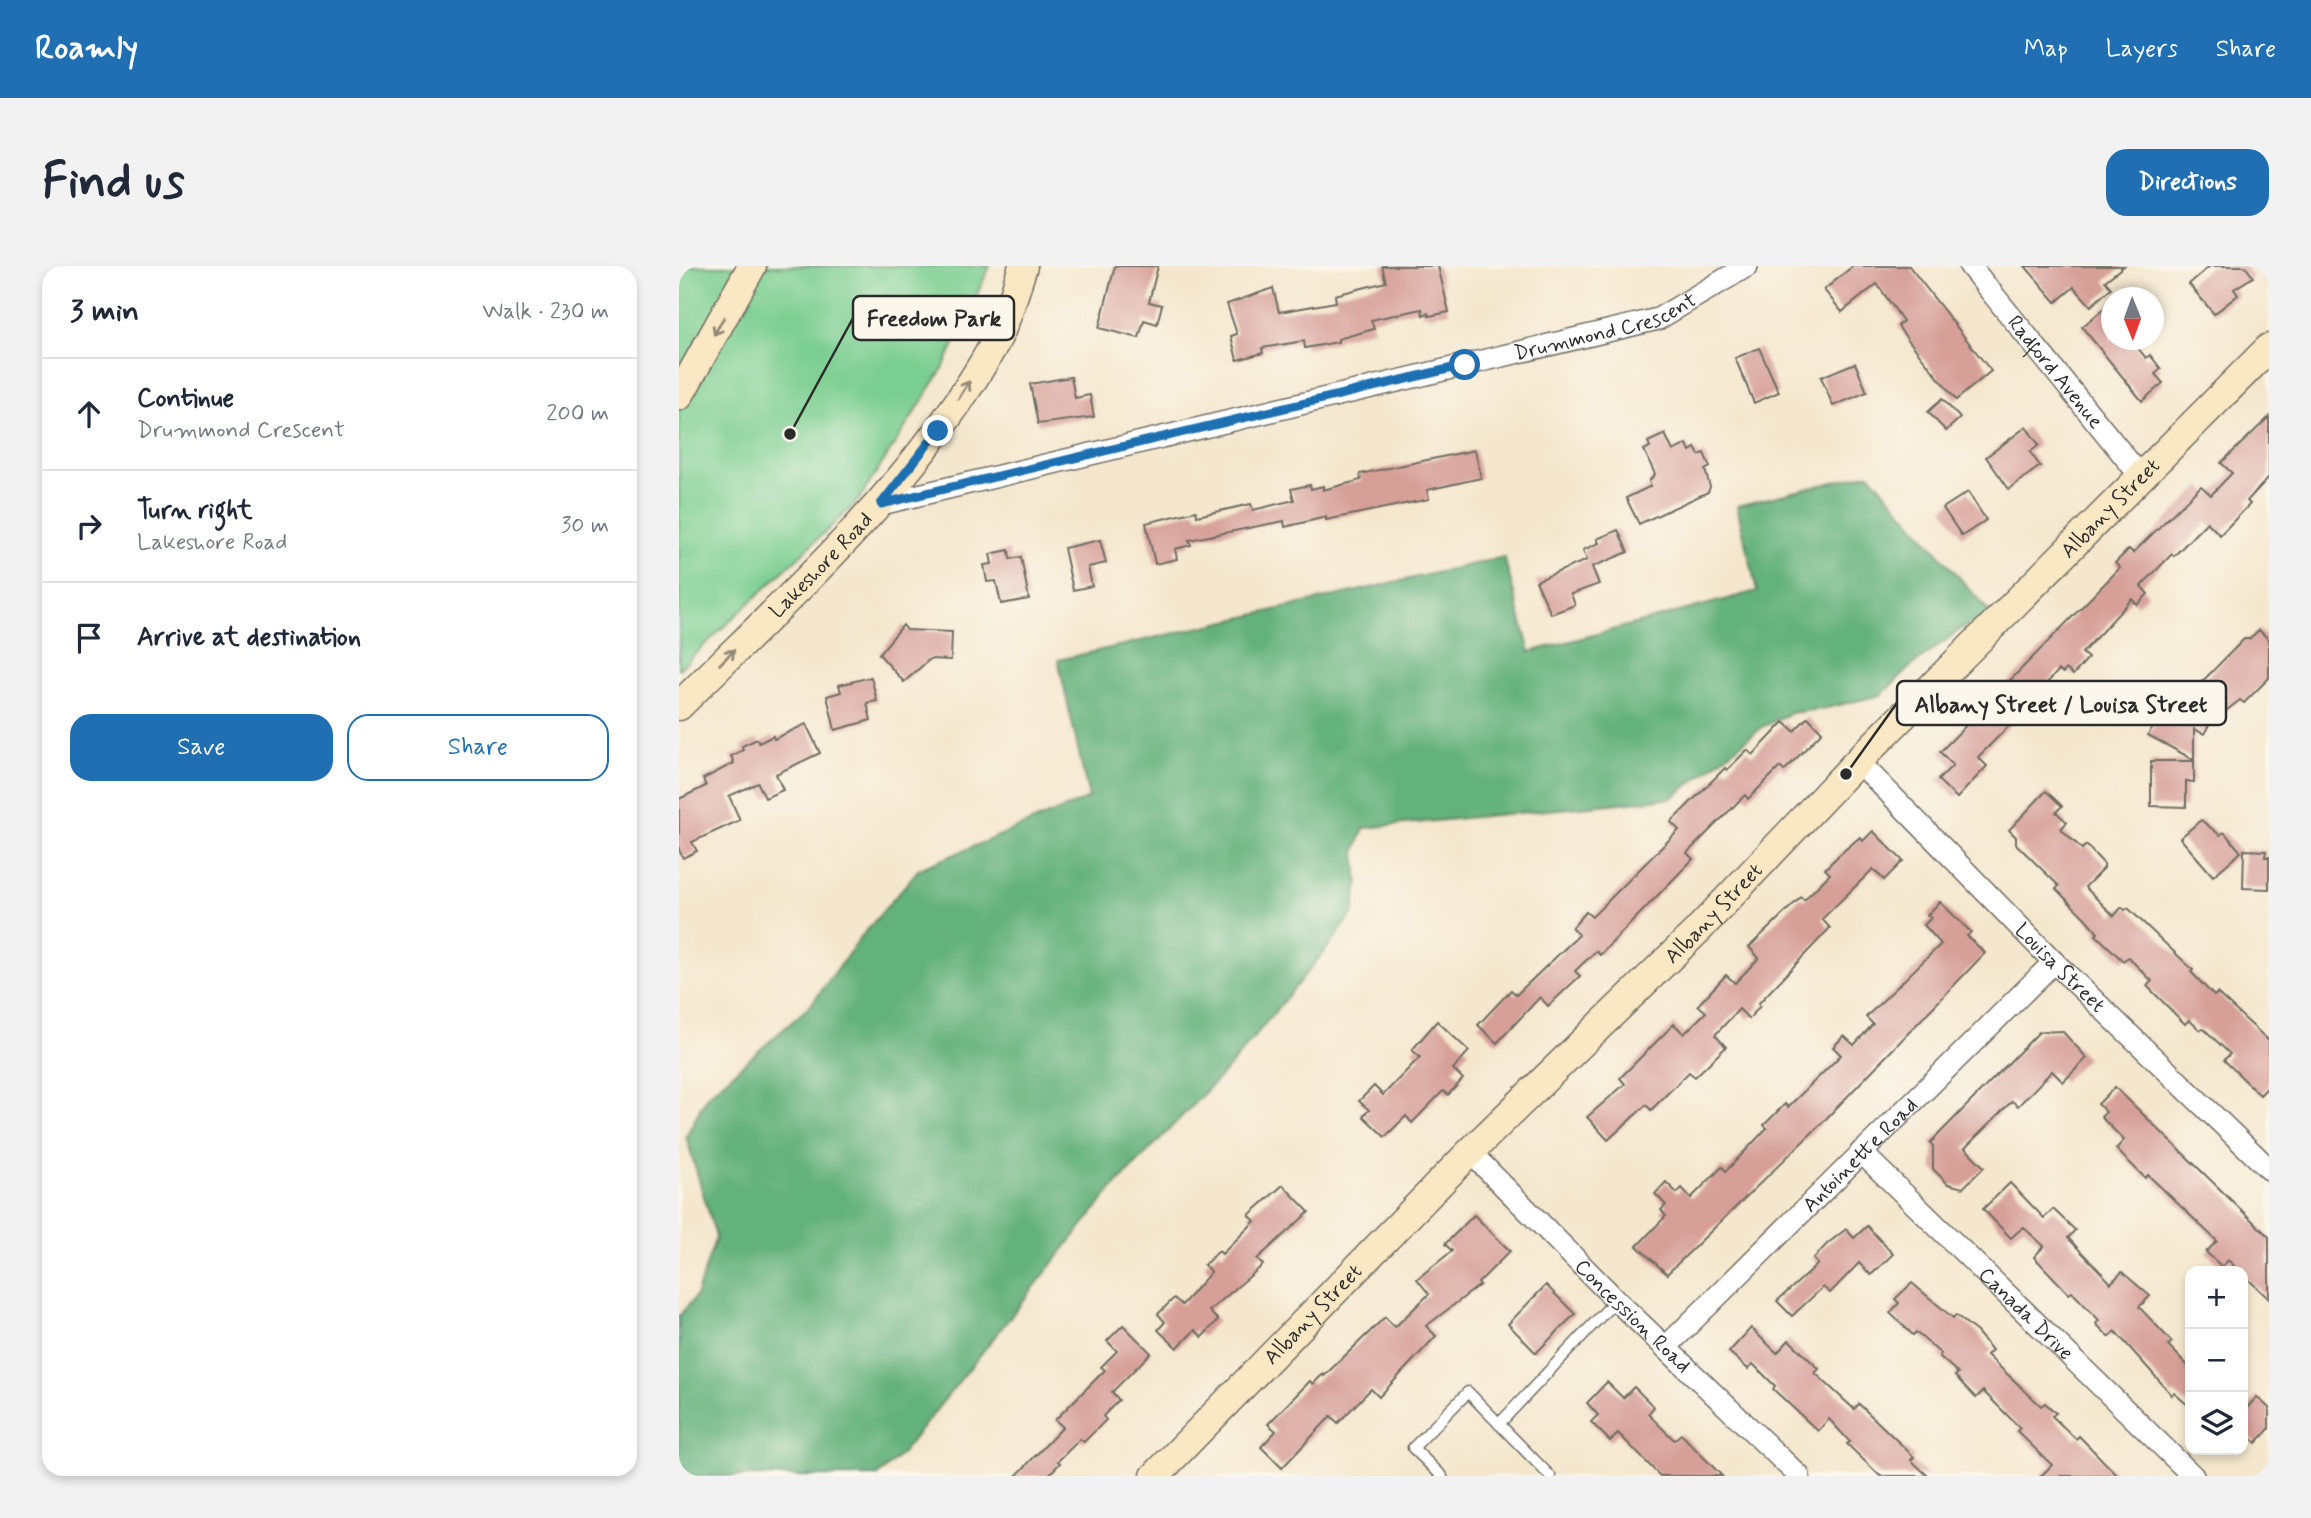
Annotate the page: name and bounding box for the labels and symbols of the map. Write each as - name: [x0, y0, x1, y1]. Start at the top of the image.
- street label: Drummond Crescent: [1511, 286, 1702, 368]
- north arrow: [2101, 287, 2164, 350]
- callout: Freedom Park: [853, 296, 1014, 340]
- text: Freedom Park: [867, 305, 1002, 335]
- street label: Radford Avenue: [2000, 310, 2109, 435]
- one-way arrow: [712, 315, 726, 335]
- route start: [1449, 349, 1480, 380]
- one-way arrow: [958, 380, 972, 400]
- route end: [922, 415, 953, 446]
- street label: Albany Street: [2055, 452, 2167, 565]
- street label: Lakeshore Road: [764, 507, 879, 625]
- one-way arrow: [719, 649, 736, 666]
- callout: Albany Street / Louisa Street: [1897, 681, 2226, 725]
- text: Albany Street / Louisa Street: [1915, 691, 2208, 721]
- street label: Albany Street: [1659, 857, 1769, 970]
- street label: Louisa Street: [2008, 917, 2111, 1019]
- street label: Antoinette Road: [1797, 1092, 1924, 1219]
- street label: Concession Road: [1568, 1253, 1696, 1380]
- street label: Albany Street: [1258, 1258, 1369, 1371]
- street label: Canada Drive: [1972, 1261, 2079, 1367]

